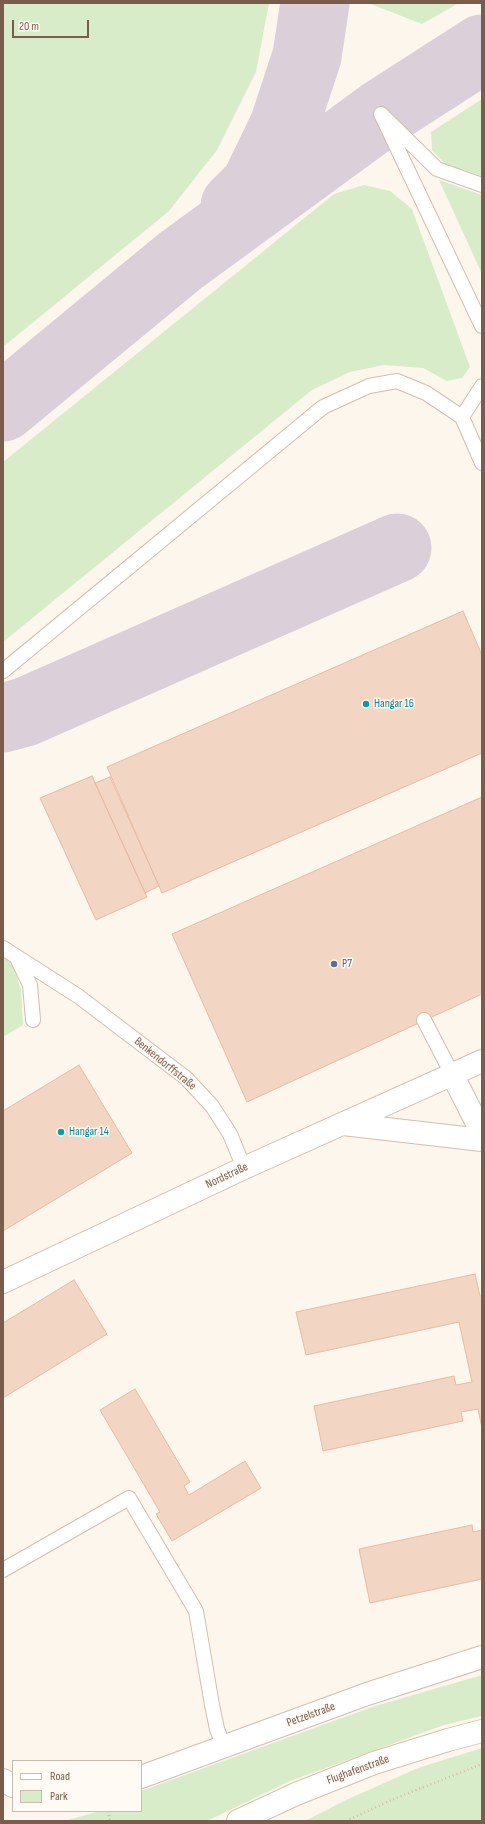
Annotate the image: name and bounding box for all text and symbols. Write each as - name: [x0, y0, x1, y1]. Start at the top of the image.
- scale bar: [14, 12, 91, 38]
- text: 20 m: [19, 19, 39, 34]
- place label: Hangar 16: [374, 697, 414, 711]
- marker: Hangar 16: [361, 699, 371, 709]
- place label: P7: [342, 957, 352, 971]
- marker: P7: [329, 959, 339, 969]
- street label: Benkendorffstraße: [131, 1035, 199, 1093]
- place label: Hangar 14: [69, 1125, 109, 1139]
- marker: Hangar 14: [56, 1127, 66, 1137]
- street label: Nordstraße: [204, 1160, 250, 1192]
- street label: Petzelstraße: [285, 1700, 337, 1730]
- street label: Flughafenstraße: [325, 1752, 391, 1788]
- legend: [12, 1760, 142, 1812]
- text: Road: [50, 1769, 70, 1784]
- text: Park: [50, 1789, 68, 1804]

